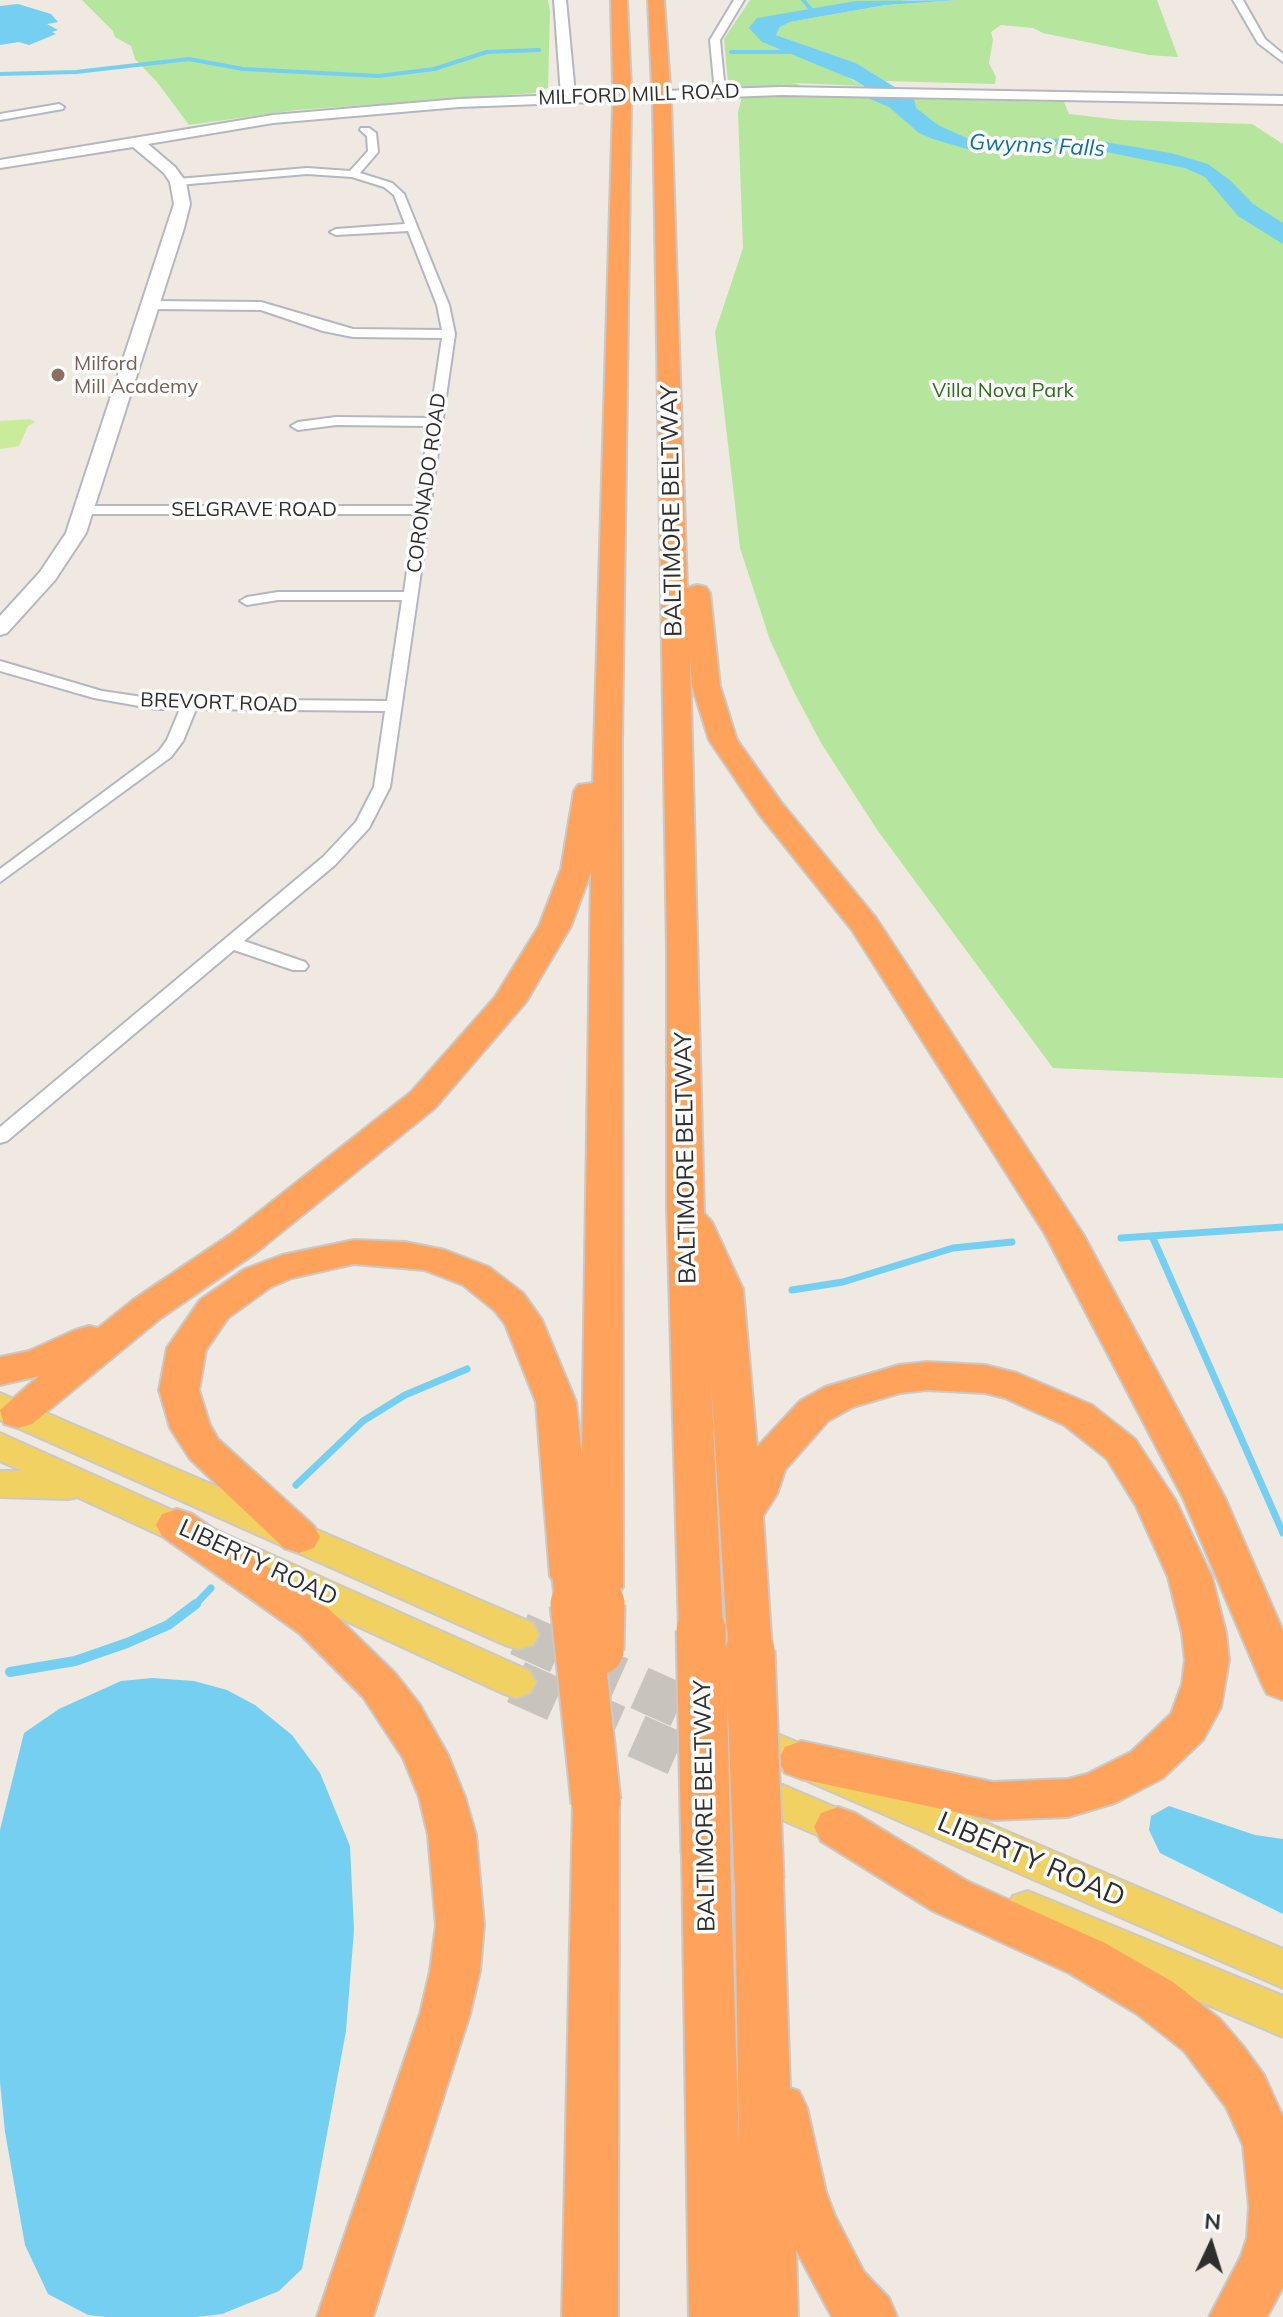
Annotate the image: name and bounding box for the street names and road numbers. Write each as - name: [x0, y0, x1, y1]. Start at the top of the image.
- street label: MILFORD MILL ROAD: [538, 79, 740, 111]
- street label: BALTIMORE BELTWAY: [655, 385, 689, 637]
- street label: CORONADO ROAD: [402, 391, 452, 575]
- street label: SELGRAVE ROAD: [171, 498, 337, 522]
- street label: BREVORT ROAD: [140, 688, 298, 718]
- street label: BALTIMORE BELTWAY: [669, 1032, 703, 1284]
- street label: LIBERTY ROAD: [174, 1514, 342, 1612]
- street label: BALTIMORE BELTWAY: [688, 1680, 722, 1932]
- street label: LIBERTY ROAD: [932, 1805, 1130, 1915]

